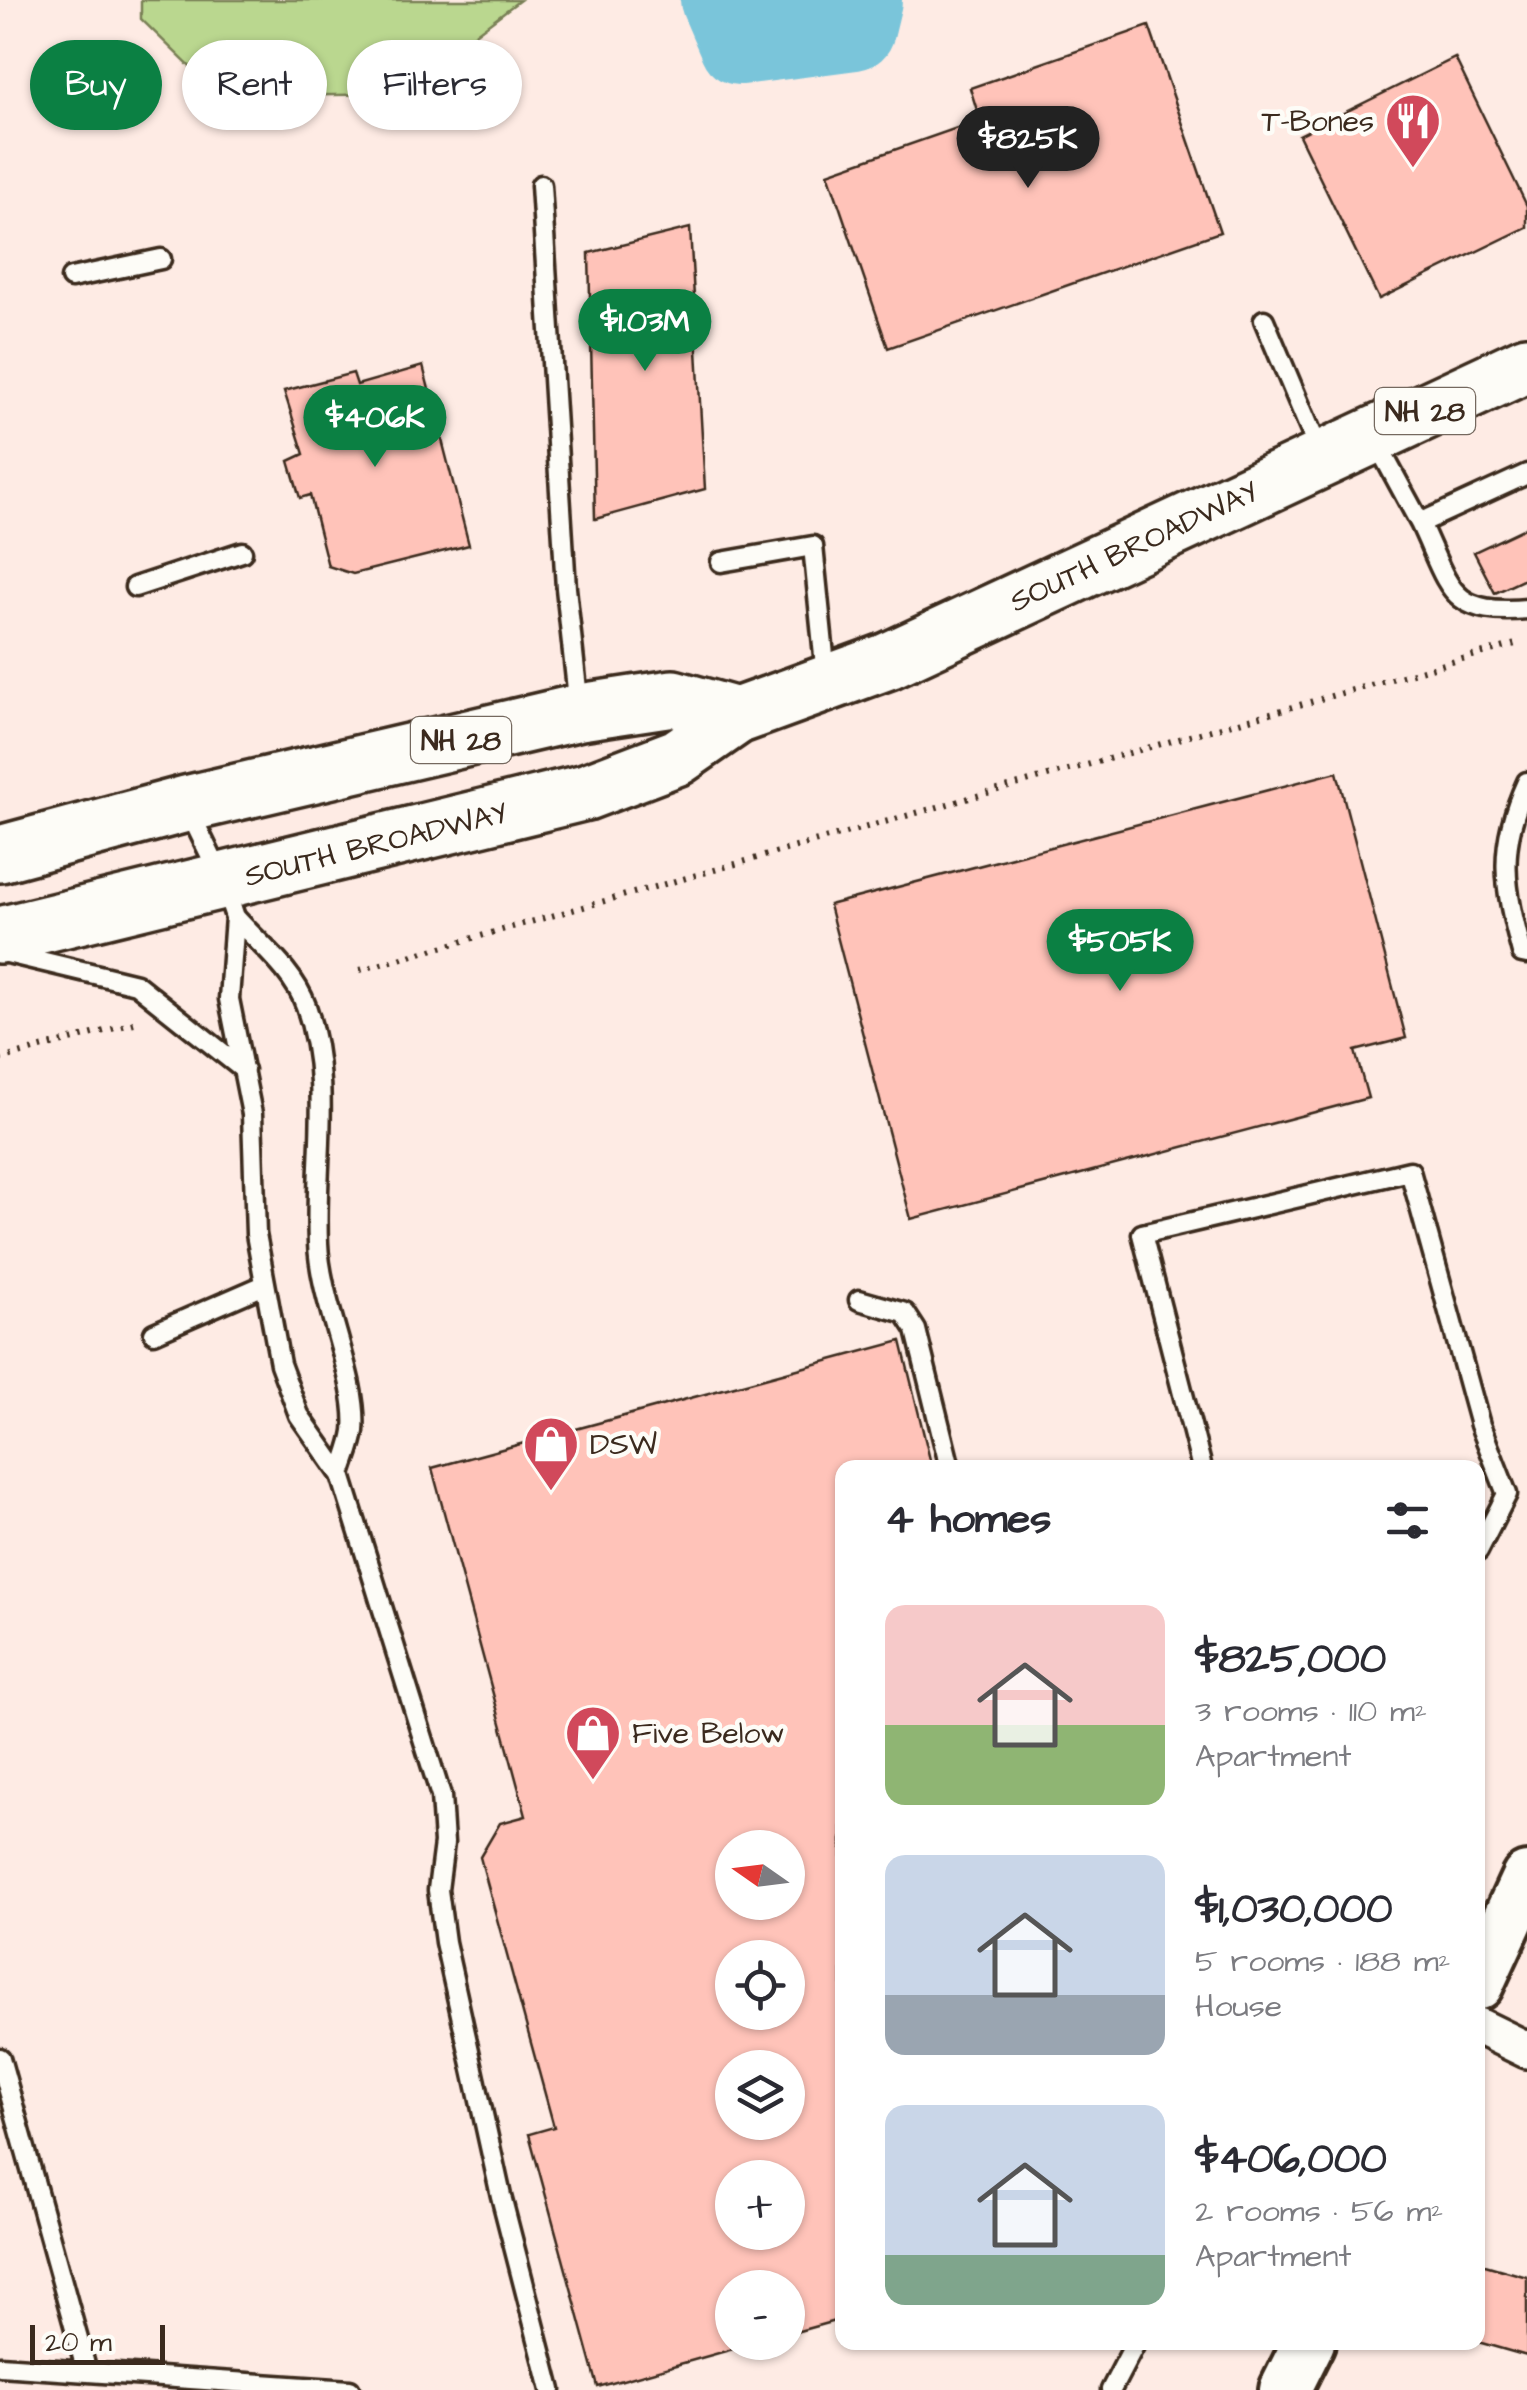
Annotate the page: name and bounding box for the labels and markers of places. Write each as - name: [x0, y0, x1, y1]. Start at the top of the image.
- restaurant icon: T-Bones: [1383, 91, 1443, 170]
- place label: T-Bones: [1262, 101, 1374, 143]
- pin: $825K: [958, 106, 1098, 191]
- pin: $1.03M: [564, 289, 726, 374]
- pin: $406K: [305, 385, 445, 470]
- pin: $505K: [1050, 909, 1190, 994]
- shop icon: DSW: [521, 1414, 581, 1493]
- place label: DSW: [590, 1424, 657, 1466]
- shop icon: Five Below: [563, 1703, 623, 1782]
- place label: Five Below: [632, 1713, 785, 1755]

